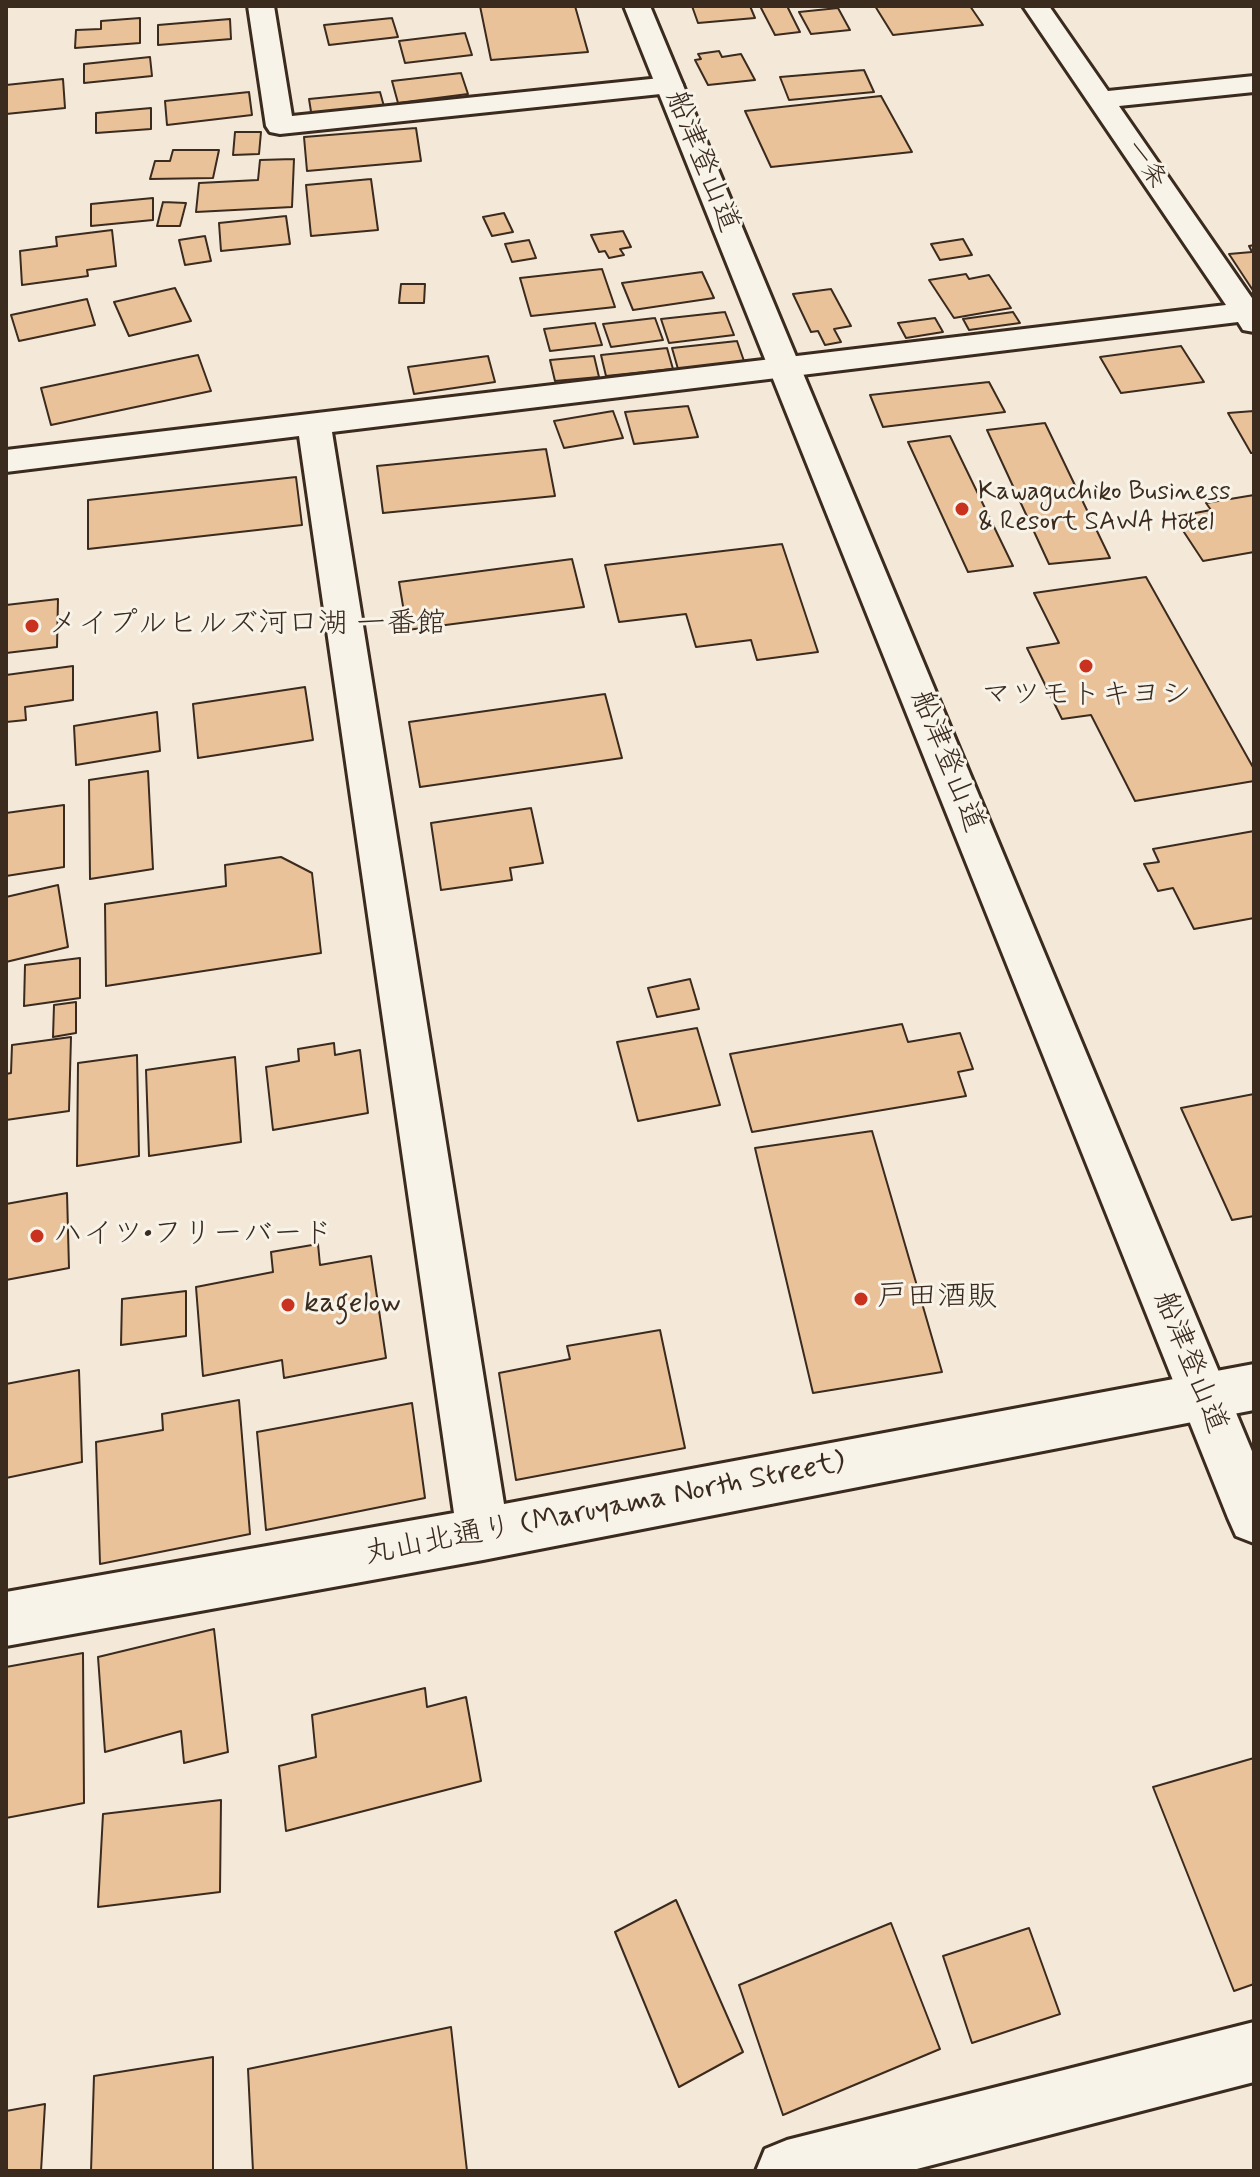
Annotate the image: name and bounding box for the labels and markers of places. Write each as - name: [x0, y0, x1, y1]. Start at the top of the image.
- place label: Kawaguchiko Business & Resort SAWA Hotel: [978, 478, 1231, 540]
- marker: Kawaguchiko Business & Resort SAWA Hotel: [953, 500, 971, 518]
- place label: メイプルヒルズ河口湖 一番館: [48, 608, 446, 644]
- marker: メイプルヒルズ河口湖 一番館: [23, 617, 41, 635]
- marker: マツモトキヨシ: [1077, 657, 1095, 675]
- place label: マツモトキヨシ: [981, 679, 1191, 715]
- place label: ハイツ•フリーバード: [53, 1218, 333, 1254]
- marker: ハイツ•フリーバード: [28, 1227, 46, 1245]
- place label: 戸田酒販: [877, 1281, 997, 1317]
- place label: kagelow: [304, 1287, 401, 1323]
- marker: 戸田酒販: [852, 1290, 870, 1308]
- marker: kagelow: [279, 1296, 297, 1314]

